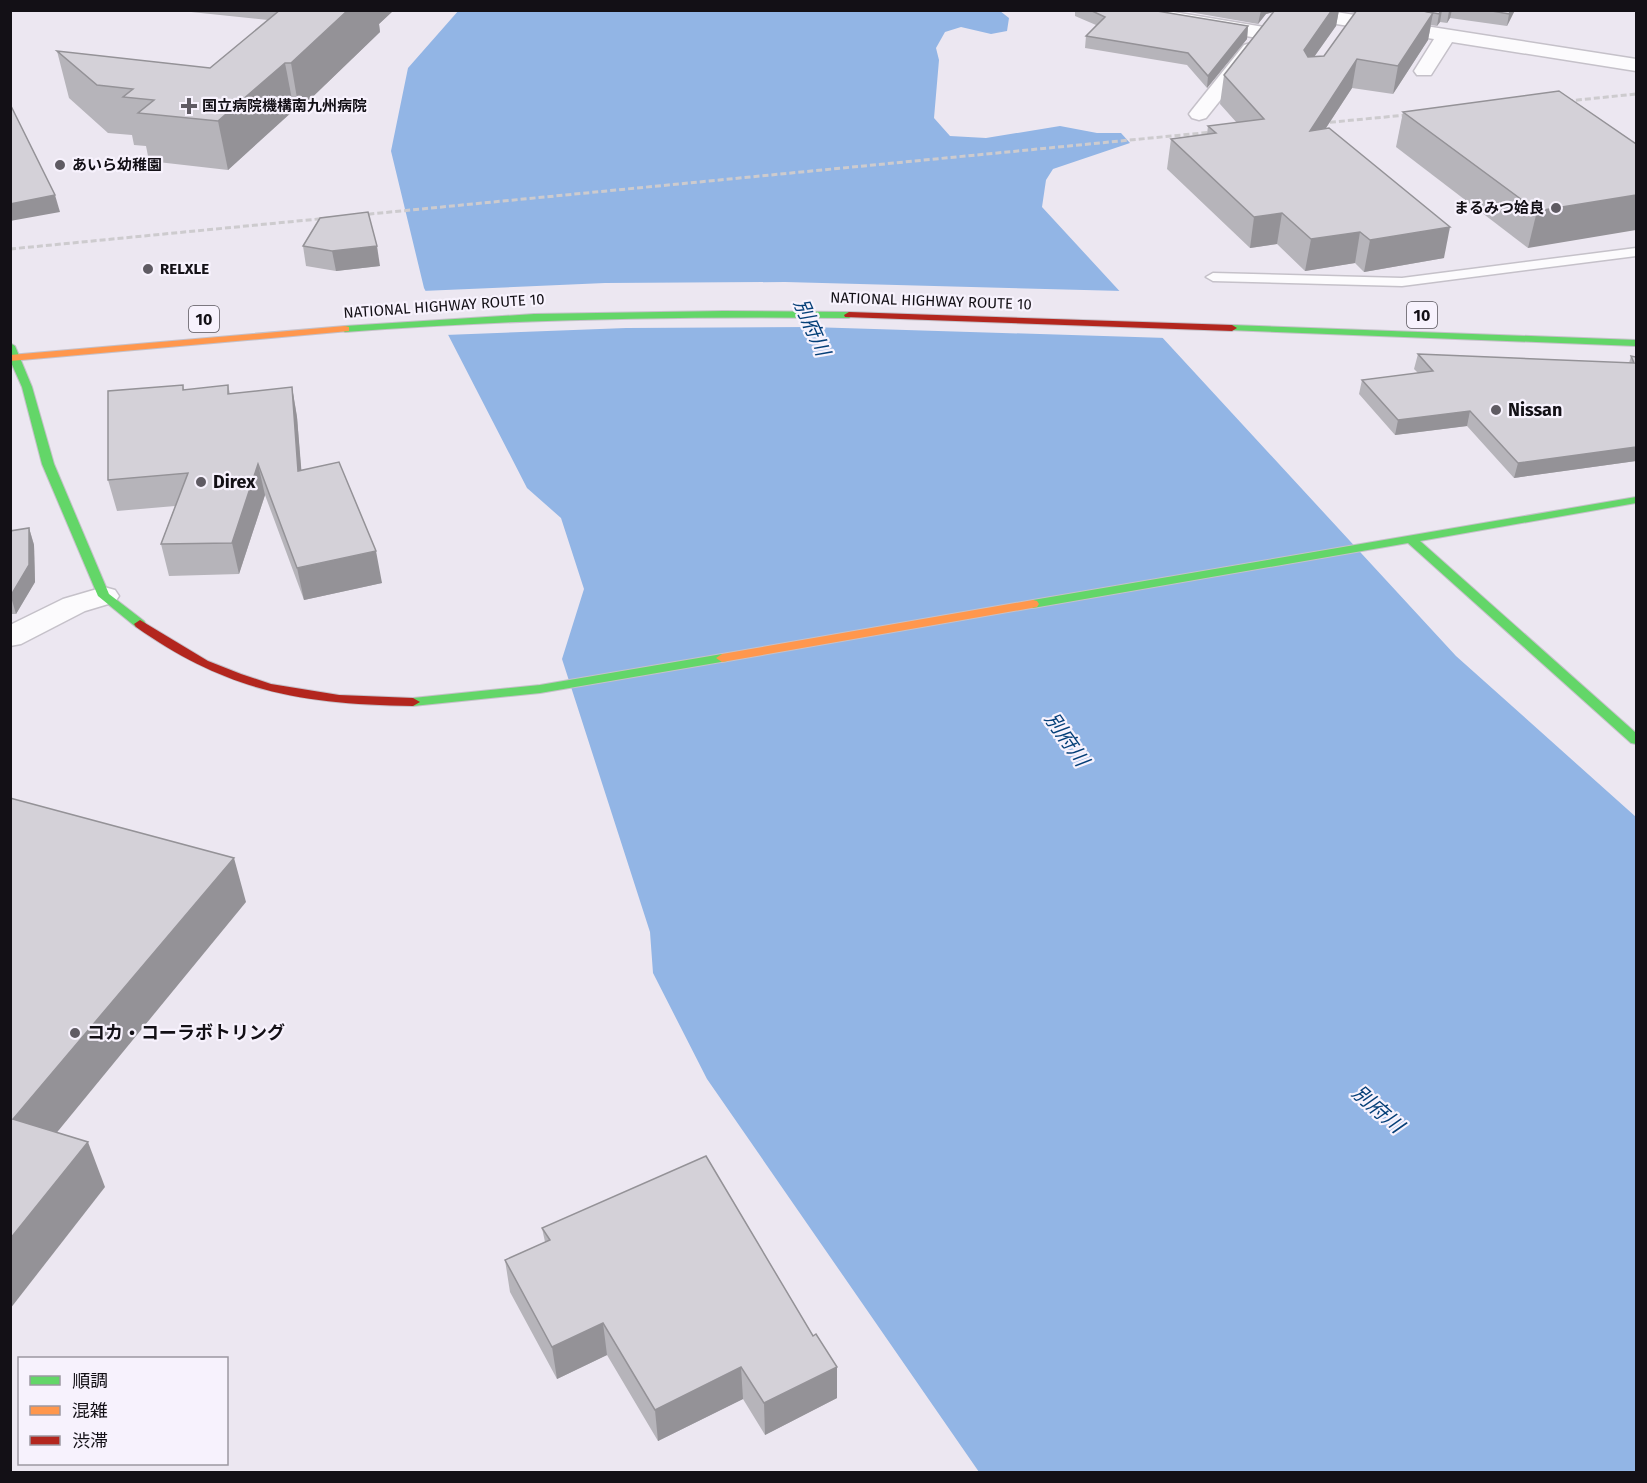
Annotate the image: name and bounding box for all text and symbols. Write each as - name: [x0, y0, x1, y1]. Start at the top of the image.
- marker: 国立病院機構南九州病院: [180, 97, 198, 115]
- place label: 国立病院機構南九州病院: [202, 97, 367, 115]
- place label: あいら幼稚園: [72, 156, 162, 174]
- marker: あいら幼稚園: [53, 158, 67, 172]
- place label: まるみつ姶良: [1454, 199, 1544, 217]
- marker: まるみつ姶良: [1549, 201, 1563, 215]
- place label: RELXLE: [160, 260, 209, 278]
- marker: RELXLE: [141, 262, 155, 276]
- street label: NATIONAL HIGHWAY ROUTE 10: [830, 288, 1032, 314]
- street label: NATIONAL HIGHWAY ROUTE 10: [343, 290, 545, 322]
- water label: 別府川: [789, 295, 836, 361]
- road number: 10: [1407, 302, 1437, 328]
- road number: 10: [189, 306, 219, 332]
- place label: Nissan: [1508, 399, 1562, 421]
- marker: Nissan: [1489, 403, 1503, 417]
- place label: Direx: [213, 471, 256, 493]
- marker: Direx: [194, 475, 208, 489]
- water label: 別府川: [1040, 708, 1095, 772]
- place label: コカ・コーラボトリング: [87, 1022, 285, 1044]
- marker: コカ・コーラボトリング: [68, 1026, 82, 1040]
- water label: 別府川: [1347, 1080, 1410, 1139]
- legend: [18, 1357, 228, 1465]
- text: 順調: [72, 1370, 108, 1392]
- text: 混雑: [72, 1400, 108, 1422]
- text: 渋滞: [72, 1430, 108, 1452]

